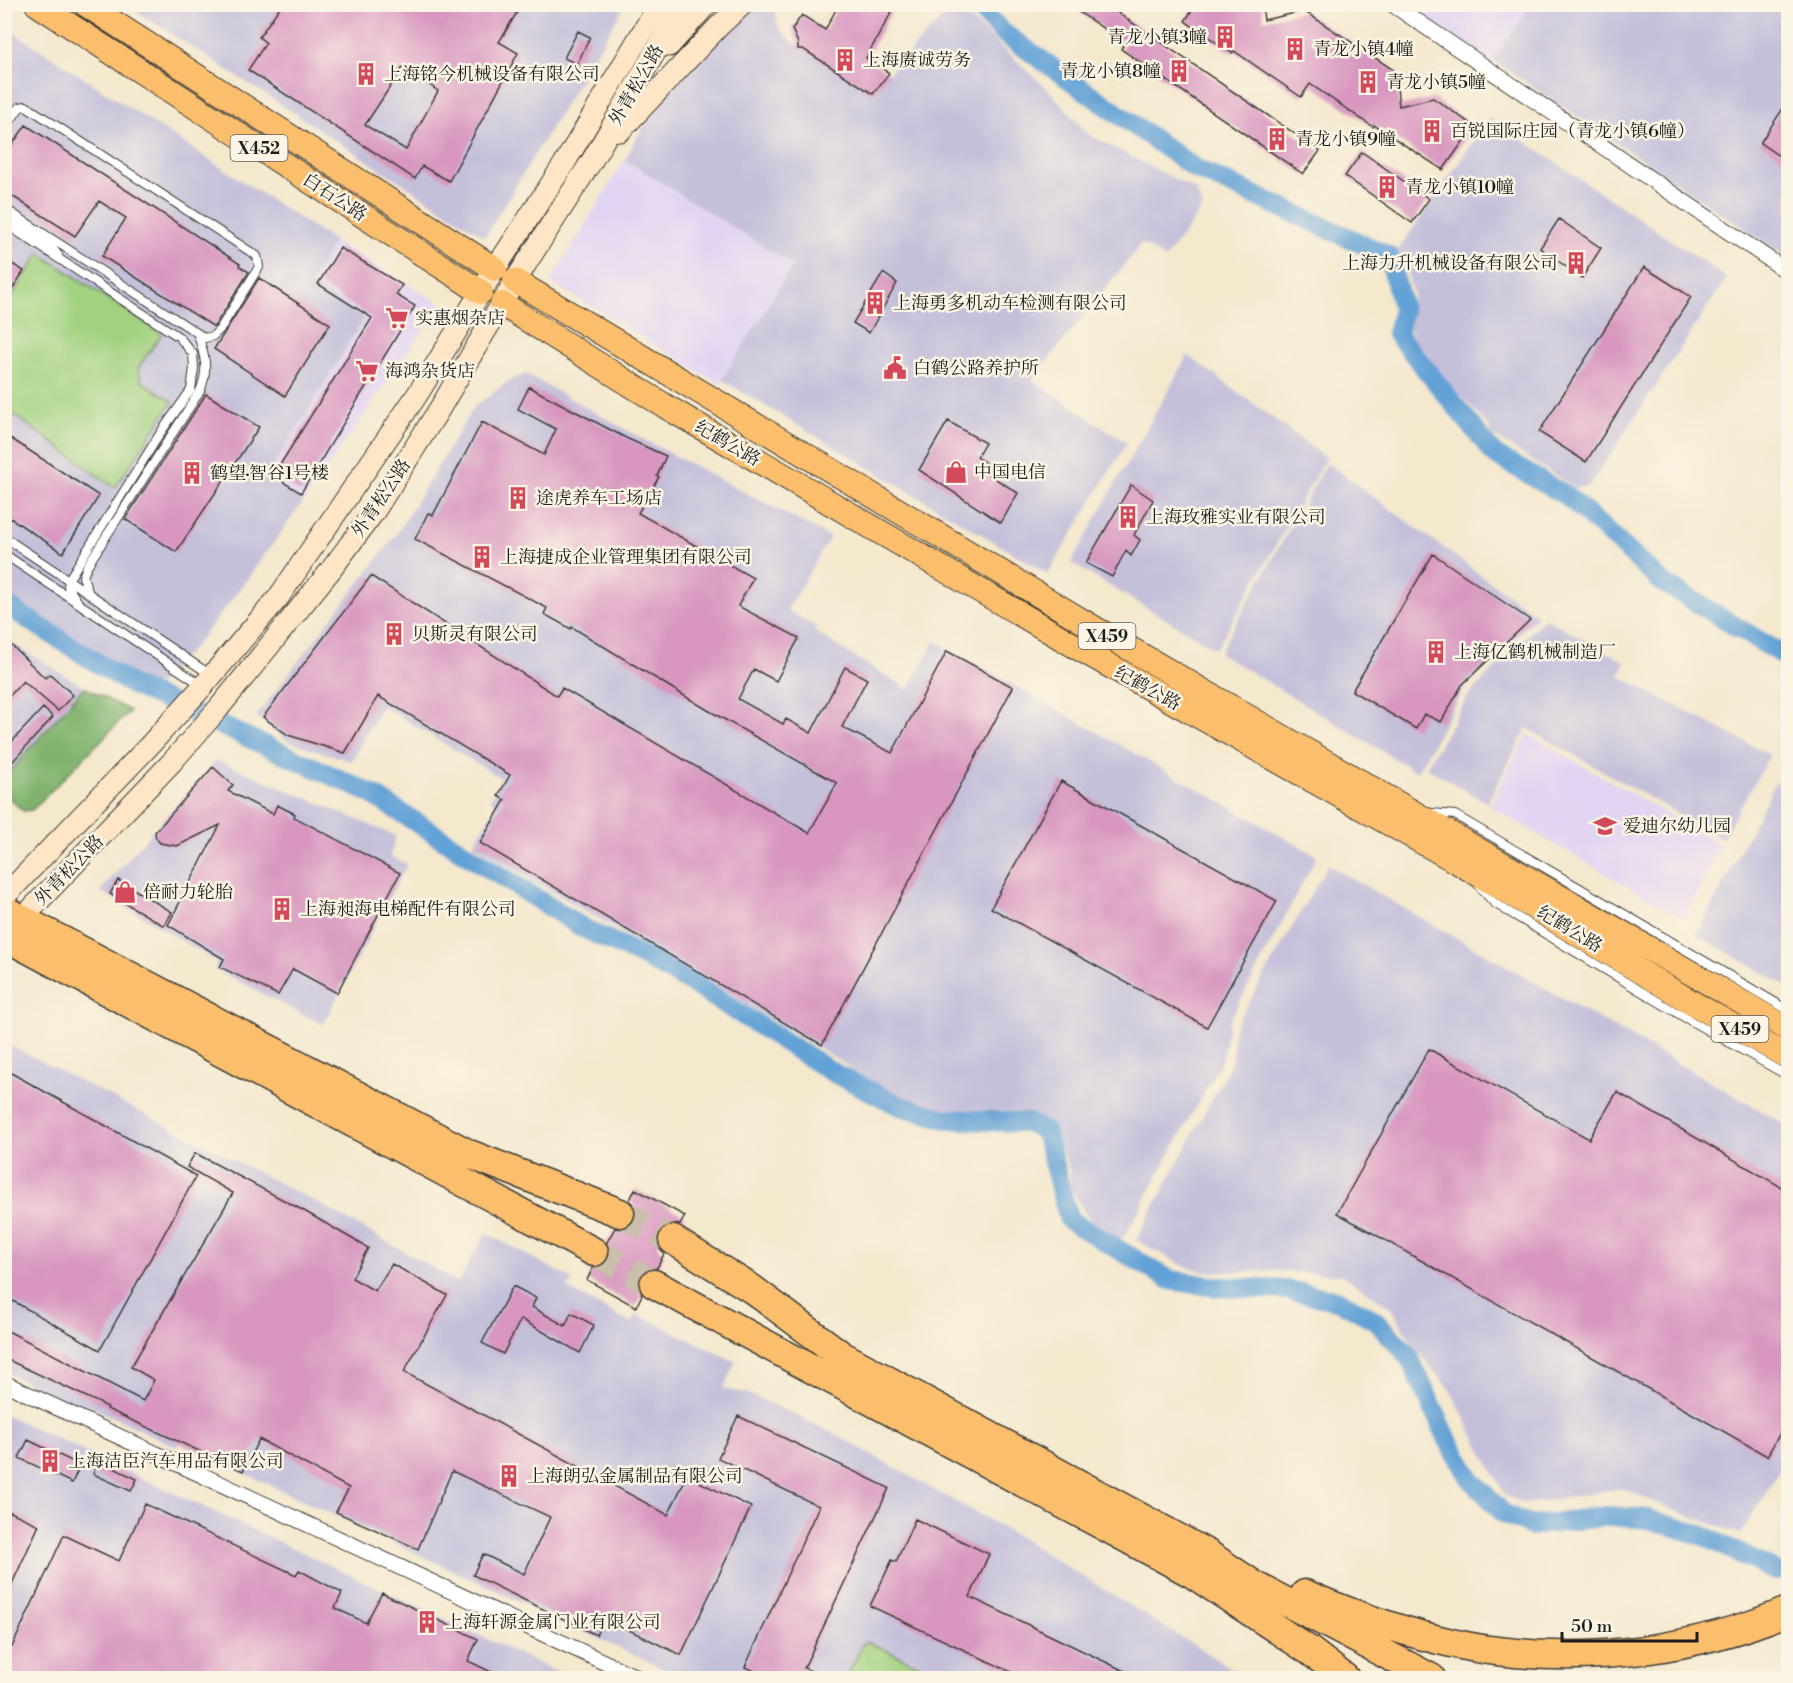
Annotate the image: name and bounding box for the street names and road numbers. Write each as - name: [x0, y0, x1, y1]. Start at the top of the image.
- street label: 外青松公路: [604, 41, 669, 130]
- road number: X452: [230, 135, 288, 161]
- street label: 白石公路: [298, 168, 371, 227]
- street label: 纪鹤公路: [691, 415, 765, 471]
- street label: 外青松公路: [347, 455, 416, 542]
- road number: X459: [1078, 623, 1136, 649]
- street label: 纪鹤公路: [1111, 661, 1185, 716]
- street label: 外青松公路: [30, 830, 109, 911]
- street label: 纪鹤公路: [1533, 901, 1607, 958]
- road number: X459: [1712, 1016, 1768, 1042]

